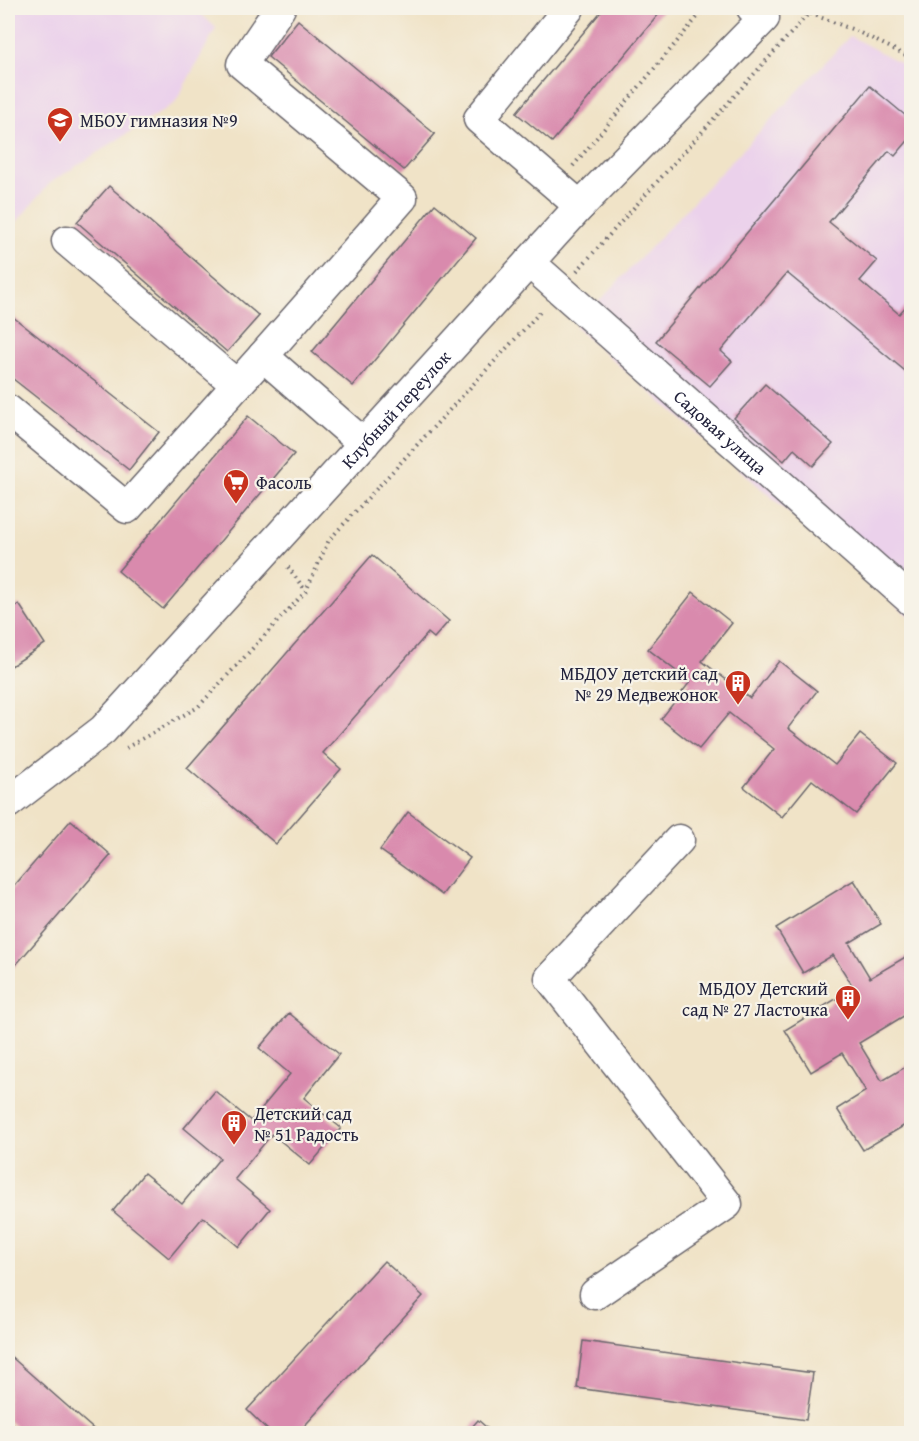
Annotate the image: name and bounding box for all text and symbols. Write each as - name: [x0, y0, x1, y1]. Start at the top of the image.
- school or university icon: МБОУ гимназия №9: [45, 105, 75, 143]
- place label: МБОУ гимназия №9: [80, 107, 238, 134]
- street label: Клубный переулок: [334, 343, 457, 474]
- street label: Садовая улица: [668, 383, 774, 481]
- supermarket icon: Фасоль: [221, 467, 251, 505]
- place label: Фасоль: [256, 469, 312, 496]
- place label: МБДОУ детский сад № 29 Медвежонок: [560, 660, 719, 708]
- building icon: МБДОУ детский сад № 29 Медвежонок: [723, 668, 753, 706]
- place label: МБДОУ Детский сад № 27 Ласточка: [682, 975, 828, 1023]
- building icon: МБДОУ Детский сад № 27 Ласточка: [833, 983, 863, 1021]
- place label: Детский сад № 51 Радость: [253, 1100, 359, 1148]
- building icon: Детский сад № 51 Радость: [219, 1108, 249, 1146]

